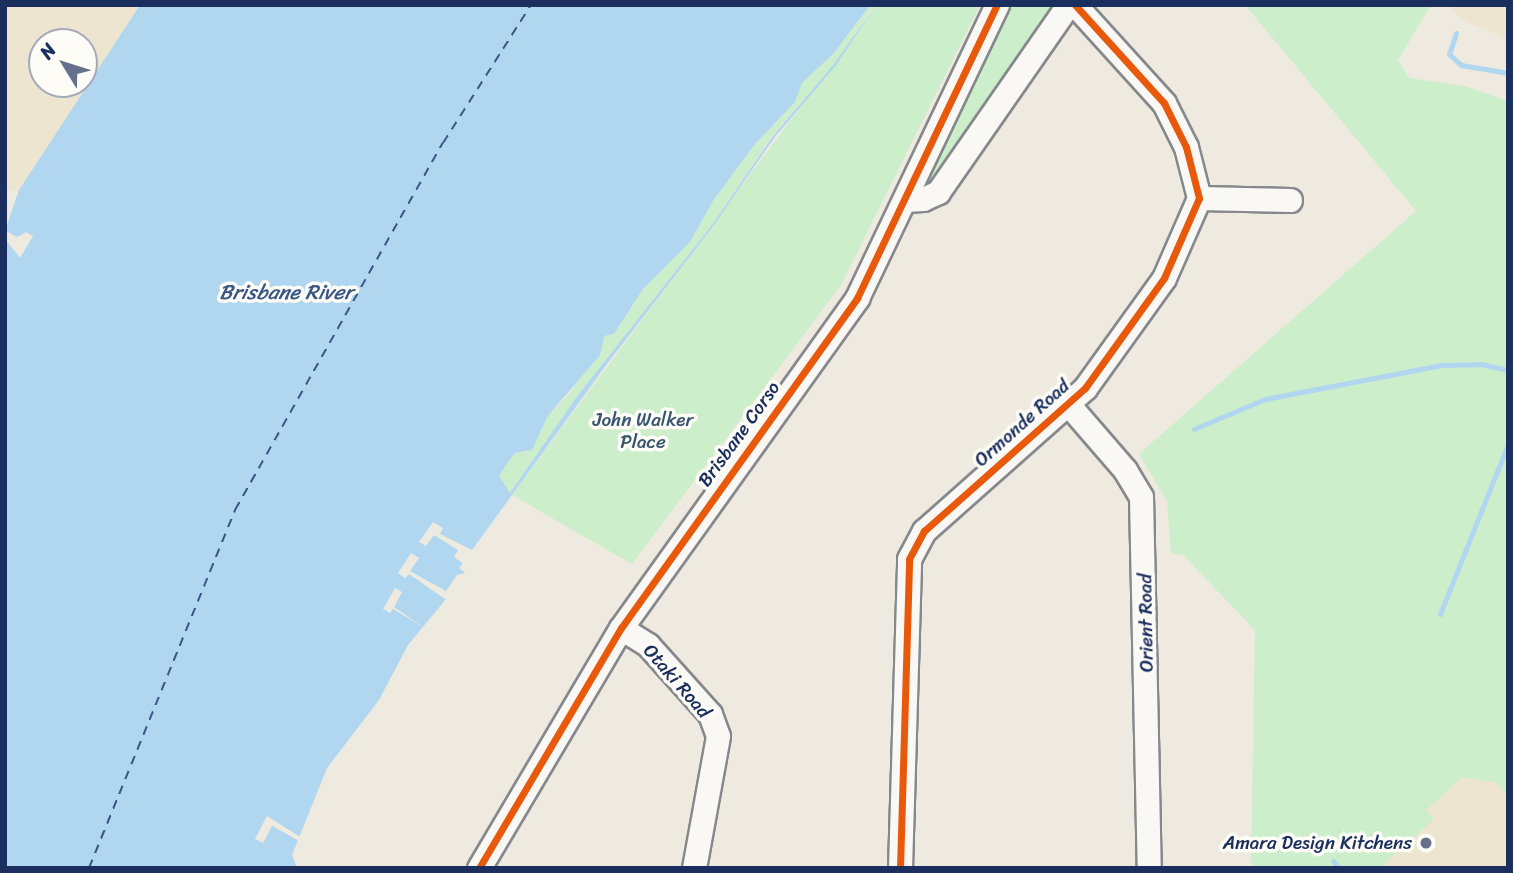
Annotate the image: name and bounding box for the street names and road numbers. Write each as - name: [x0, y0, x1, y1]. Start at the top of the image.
- street label: Ormonde Road: [970, 374, 1074, 472]
- street label: Brisbane Corso: [693, 377, 785, 491]
- street label: Orient Road: [1134, 573, 1158, 673]
- street label: Otaki Road: [638, 639, 716, 723]

